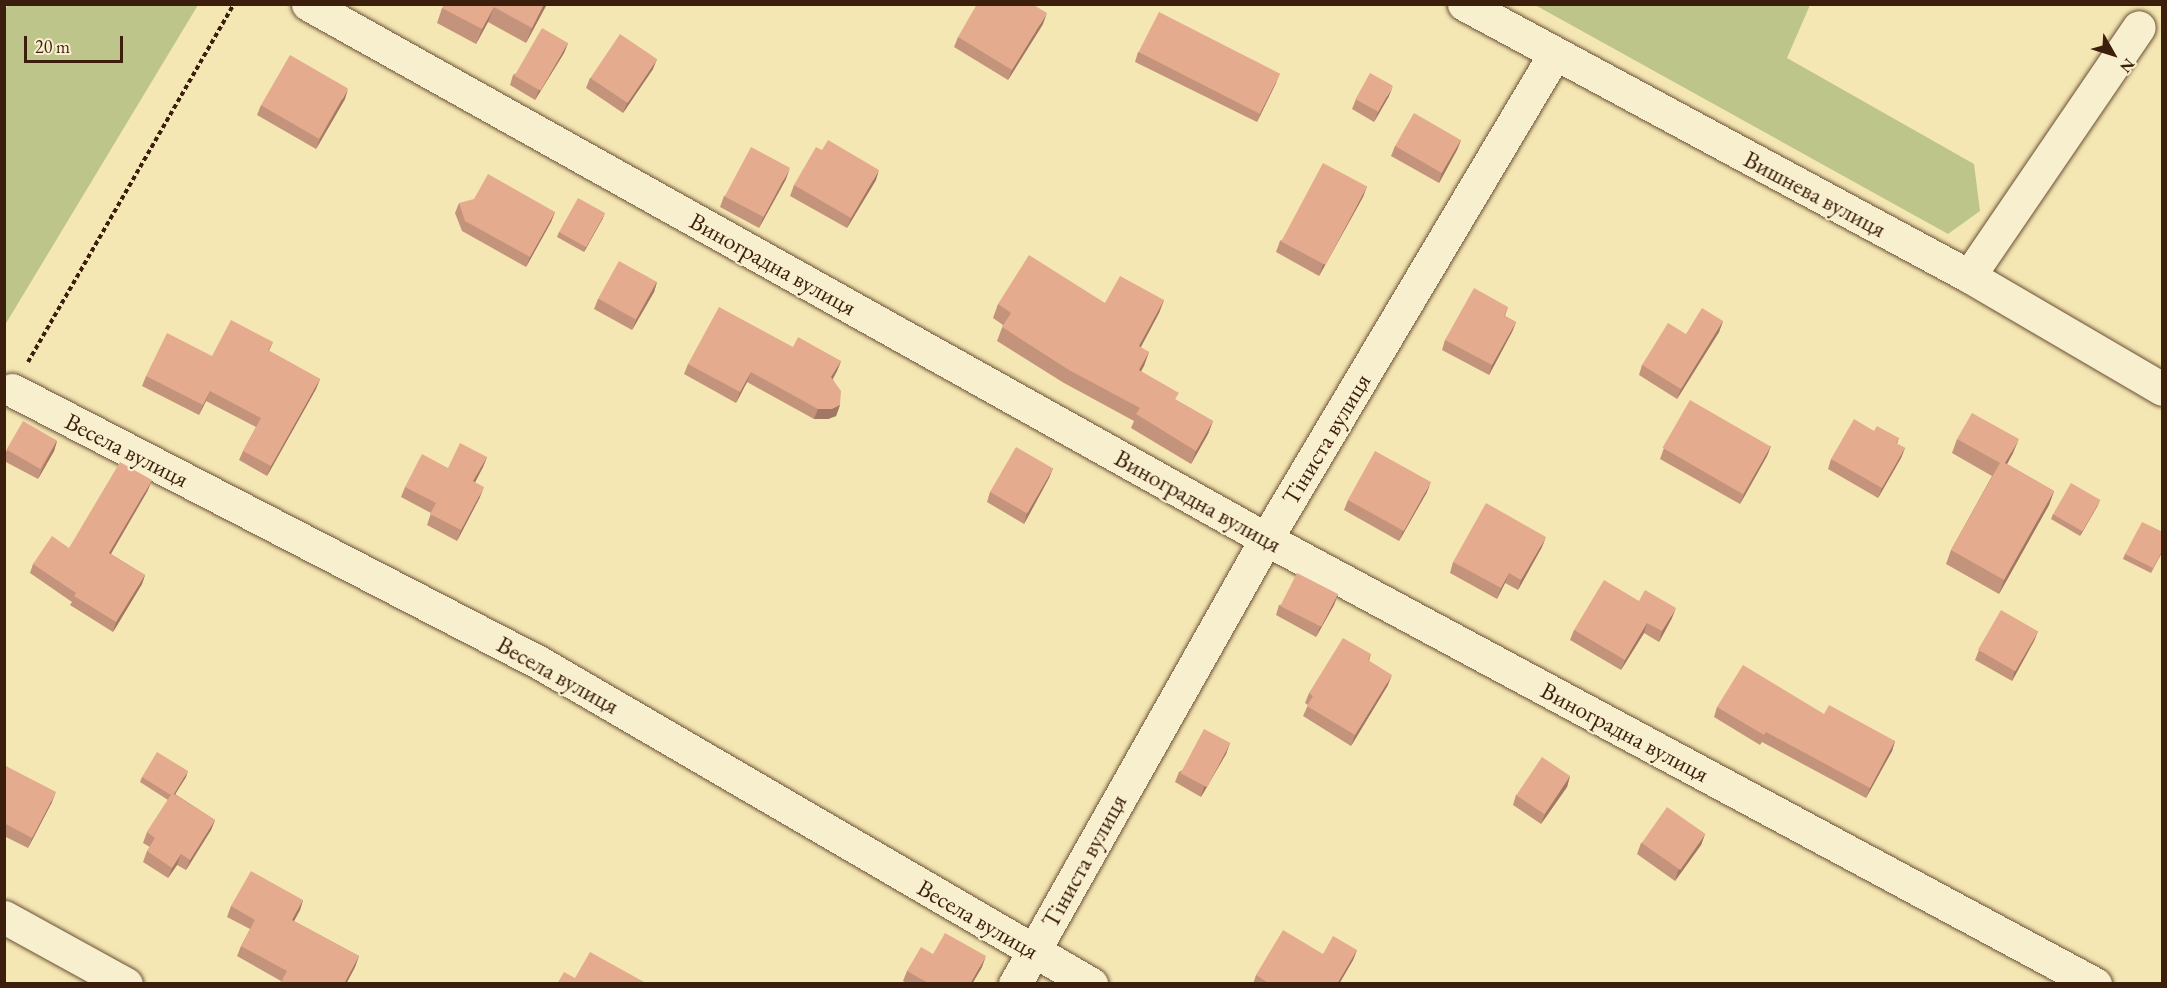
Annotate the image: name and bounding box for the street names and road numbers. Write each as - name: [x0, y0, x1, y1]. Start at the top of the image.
- street label: Вишнева вулиця: [1739, 144, 1891, 244]
- street label: Виноградна вулиця: [685, 206, 861, 322]
- street label: Тіниста вулиця: [1276, 368, 1376, 510]
- street label: Весела вулиця: [60, 407, 194, 493]
- street label: Виноградна вулиця: [1110, 443, 1286, 559]
- street label: Весела вулиця: [492, 630, 624, 720]
- street label: Виноградна вулиця: [1536, 676, 1714, 788]
- street label: Тіниста вулиця: [1035, 789, 1133, 933]
- street label: Весела вулиця: [912, 873, 1044, 965]

